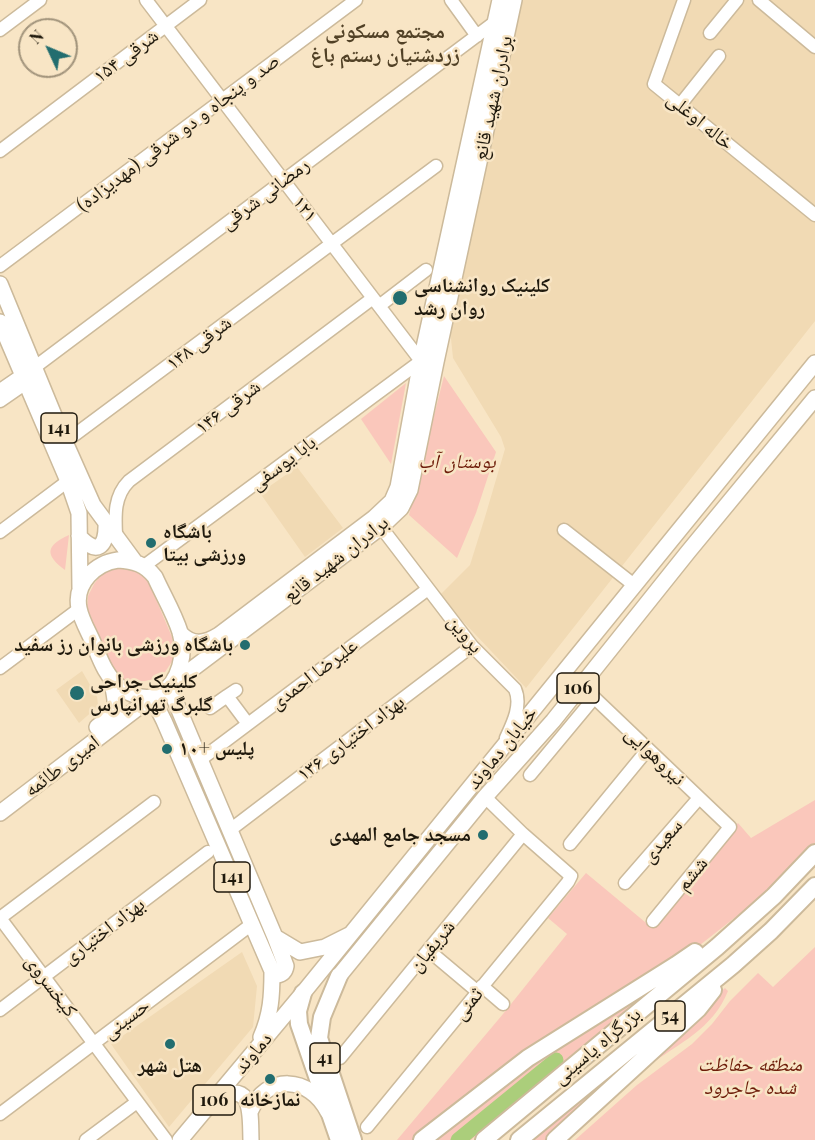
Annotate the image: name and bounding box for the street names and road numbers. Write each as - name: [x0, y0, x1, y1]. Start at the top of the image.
- street label: ۱۵۴ شرقی: [89, 24, 163, 88]
- street label: برادران شهید قانع: [468, 34, 518, 162]
- street label: صد و پنجاه و دو شرقی (مهدیزاده): [72, 49, 284, 217]
- street label: خاله اوغلی: [662, 87, 738, 155]
- street label: رمضانی شرقی: [216, 153, 314, 235]
- street label: ۱۲۱: [287, 191, 323, 227]
- street label: ۱۴۸ شرقی: [162, 311, 236, 375]
- street label: ۱۴۶ شرقی: [191, 375, 265, 439]
- road number: 141: [41, 413, 77, 443]
- street label: بابا یوسفی: [245, 430, 321, 496]
- street label: برادران شهید قانع: [279, 511, 393, 607]
- street label: پروین: [442, 610, 488, 658]
- street label: علیرضا احمدی: [265, 633, 363, 715]
- road number: 106: [557, 673, 599, 703]
- street label: بهزاد اختیاری ۱۳۶: [293, 690, 409, 786]
- street label: خیابان دماوند: [462, 702, 542, 794]
- street label: نیروهوایی: [620, 721, 690, 791]
- street label: امیری طائمه: [20, 730, 104, 802]
- street label: سعیدی: [636, 814, 688, 868]
- street label: ششم: [671, 852, 713, 896]
- road number: 141: [214, 862, 250, 892]
- street label: بهزاد اختیاری: [58, 892, 150, 970]
- street label: شریفیان: [404, 915, 460, 977]
- street label: کیخسروی: [20, 950, 82, 1022]
- street label: ثمنی: [448, 983, 488, 1025]
- street label: حسینی: [98, 994, 154, 1044]
- road number: 54: [655, 1001, 685, 1031]
- street label: بزرگراه یاسینی: [548, 1002, 646, 1090]
- street label: دماوند: [229, 1027, 277, 1079]
- road number: 41: [310, 1043, 340, 1073]
- road number: 106: [193, 1085, 235, 1115]

